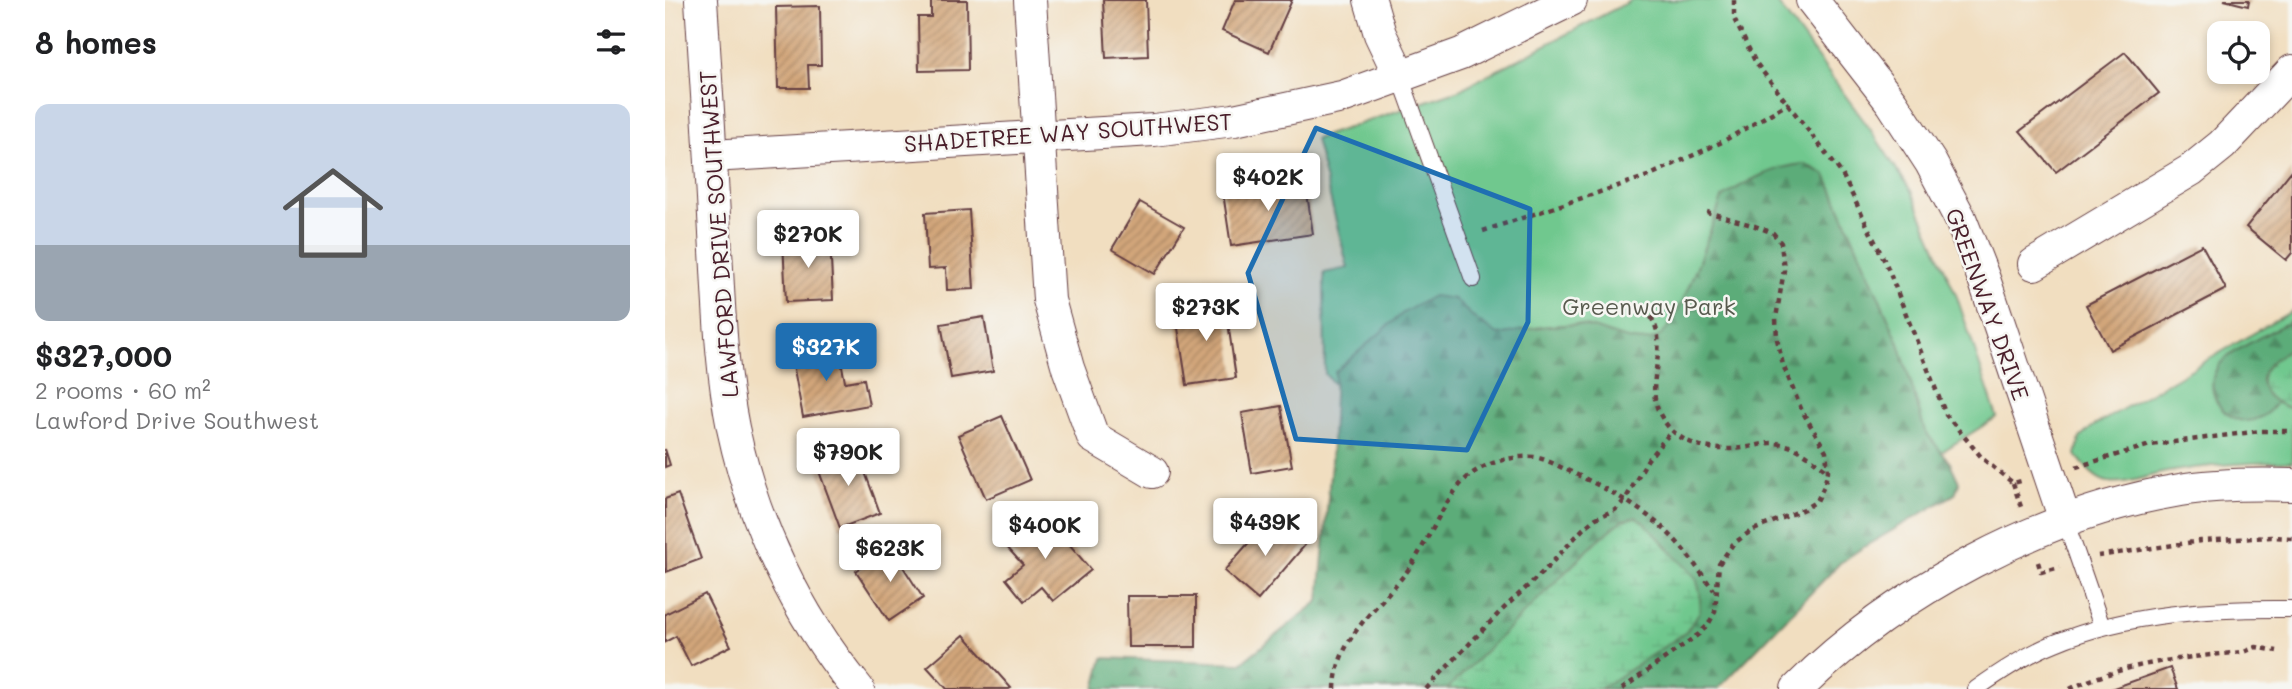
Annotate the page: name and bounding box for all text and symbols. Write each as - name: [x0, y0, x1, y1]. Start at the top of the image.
- map controls: [2207, 21, 2270, 84]
- button: locate: [2207, 21, 2270, 84]
- text: 8 homes: [35, 22, 157, 62]
- icon: filters: [592, 23, 630, 61]
- street label: LAWFORD DRIVE SOUTHWEST: [692, 69, 744, 399]
- street label: SHADETREE WAY SOUTHWEST: [903, 106, 1233, 158]
- icon: home: [270, 150, 396, 276]
- pin: $402K: [1219, 154, 1317, 213]
- text: $402K: [1232, 161, 1304, 191]
- street label: GREENWAY DRIVE: [1939, 204, 2037, 404]
- pin: $270K: [759, 210, 857, 270]
- text: $270K: [773, 218, 843, 248]
- pin: $273K: [1157, 284, 1255, 343]
- text: $273K: [1172, 291, 1240, 321]
- park label: Greenway Park: [1562, 291, 1736, 321]
- pin: $327K: [777, 324, 875, 383]
- text: $327K: [792, 331, 860, 361]
- text: $327,000: [35, 335, 172, 375]
- text: 2 rooms · 60 m²: [35, 375, 211, 405]
- text: Lawford Drive Southwest: [35, 405, 319, 435]
- pin: $790K: [799, 428, 897, 488]
- text: $790K: [813, 436, 883, 466]
- pin: $439K: [1216, 498, 1314, 558]
- pin: $400K: [996, 502, 1094, 561]
- text: $439K: [1229, 506, 1301, 536]
- text: $400K: [1008, 509, 1082, 539]
- pin: $623K: [841, 524, 939, 584]
- text: $623K: [855, 532, 925, 562]

